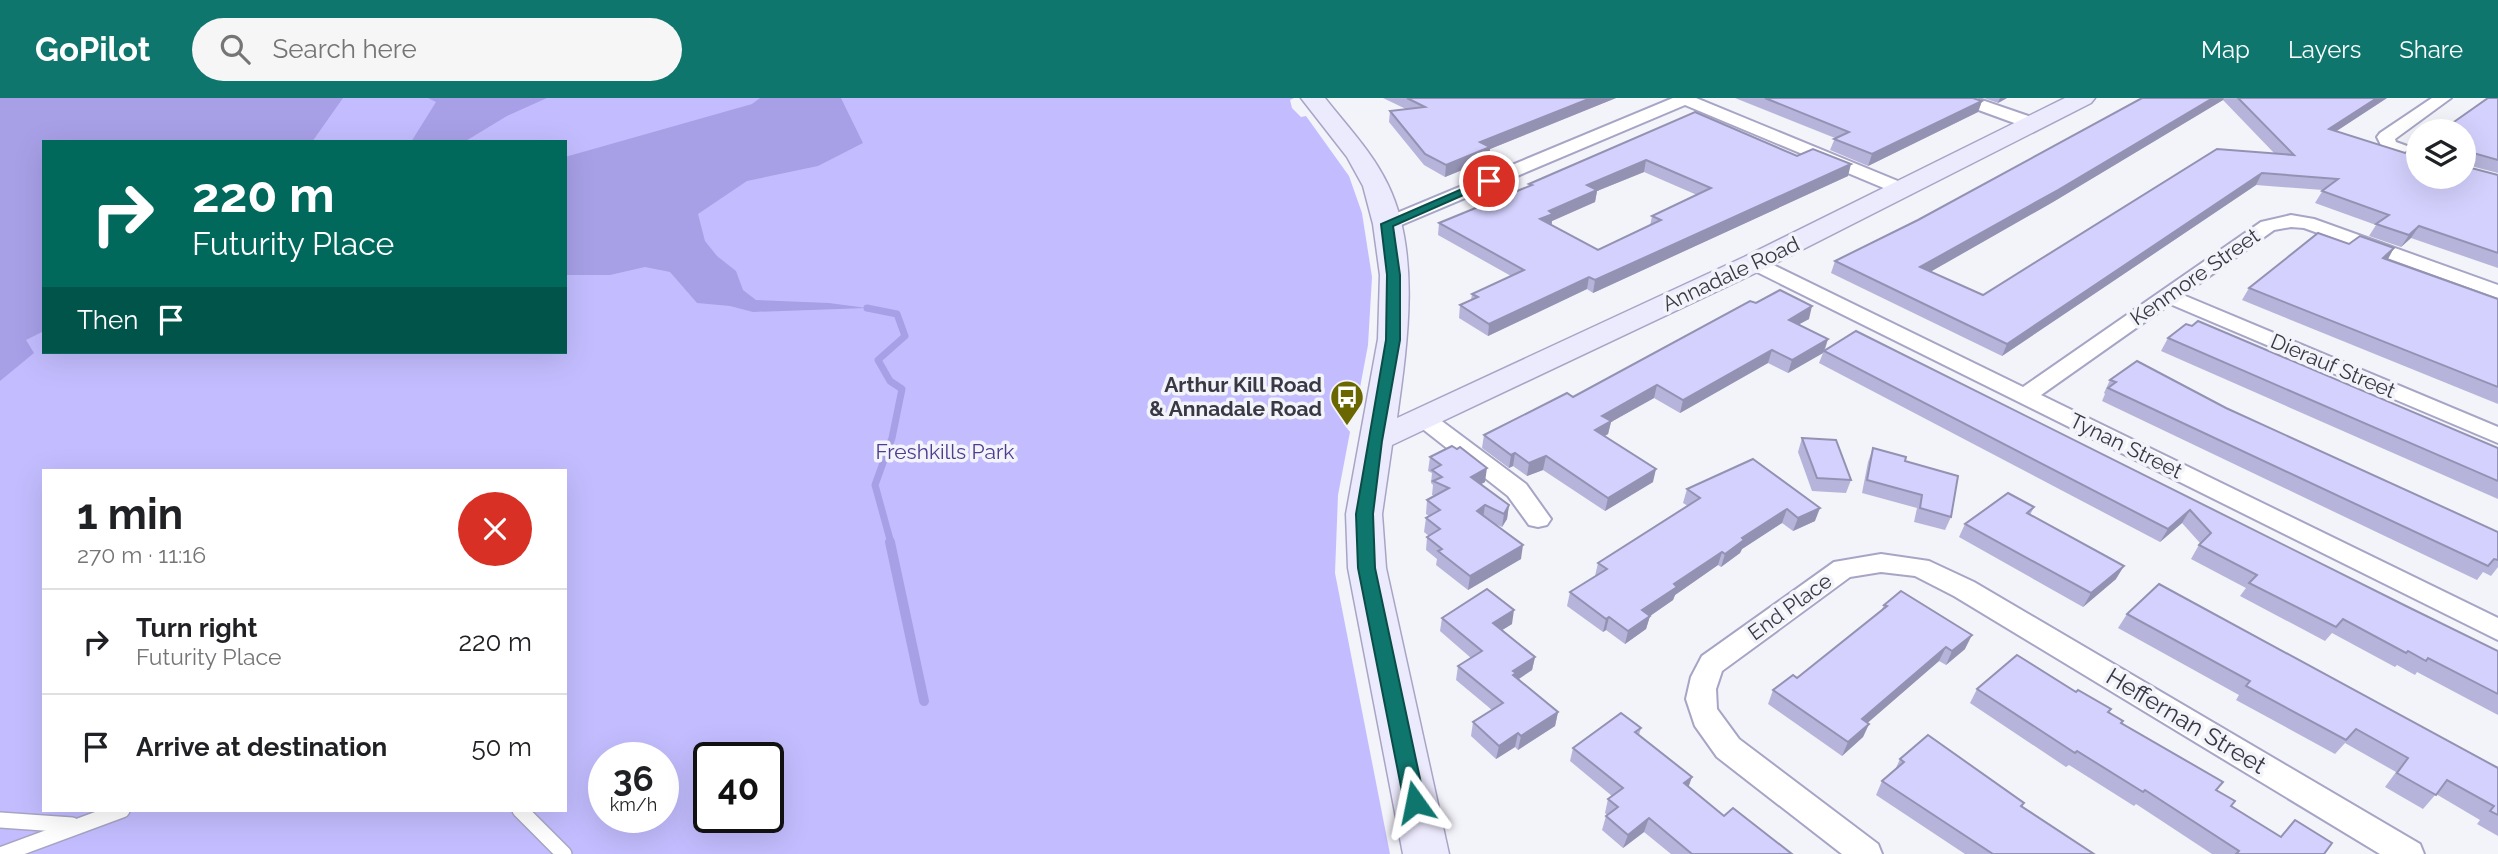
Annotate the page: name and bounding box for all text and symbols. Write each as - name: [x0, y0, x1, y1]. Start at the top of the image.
- search box: [192, 18, 682, 81]
- text: GoPilot: [35, 30, 150, 69]
- icon: search: [216, 30, 254, 68]
- text: Search here: [272, 34, 417, 64]
- text: Map: [2201, 35, 2250, 64]
- text: Layers: [2288, 35, 2361, 64]
- text: Share: [2399, 35, 2463, 64]
- map controls: [2406, 119, 2476, 189]
- button: layers: [2406, 119, 2476, 189]
- pin: [1459, 151, 1519, 211]
- icon: arrive: [1470, 162, 1508, 200]
- text: 220 m: [192, 166, 335, 223]
- icon: right: [77, 168, 168, 259]
- street label: Kenmore Street: [2125, 223, 2264, 330]
- text: Futurity Place: [192, 225, 394, 262]
- street label: Annadale Road: [1658, 231, 1803, 316]
- icon: arrive: [152, 301, 190, 339]
- text: Then: [77, 305, 138, 335]
- street label: Dierauf Street: [2267, 328, 2399, 403]
- place label: Arthur Kill Road & Annadale Road: [1149, 372, 1322, 421]
- bus stop icon: Arthur Kill Road & Annadale Road: [1328, 378, 1366, 427]
- street label: Tynan Street: [2066, 408, 2187, 484]
- park label: Freshkills Park: [876, 439, 1014, 464]
- text: 1 min: [77, 490, 183, 539]
- button: close: [458, 492, 532, 566]
- text: 270 m · 11:16: [77, 541, 206, 568]
- street label: End Place: [1743, 568, 1836, 645]
- text: Turn right: [136, 613, 257, 643]
- icon: right: [77, 623, 115, 661]
- text: 220 m: [458, 627, 532, 657]
- text: Futurity Place: [136, 643, 281, 670]
- street label: Heffernan Street: [2101, 661, 2271, 780]
- icon: arrive: [77, 728, 115, 766]
- text: Arrive at destination: [136, 732, 387, 762]
- text: 50 m: [471, 732, 532, 762]
- speed limit sign: 40: [693, 742, 784, 833]
- text: 36: [613, 758, 654, 799]
- position arrow: [1378, 765, 1452, 839]
- text: km/h: [610, 794, 657, 815]

